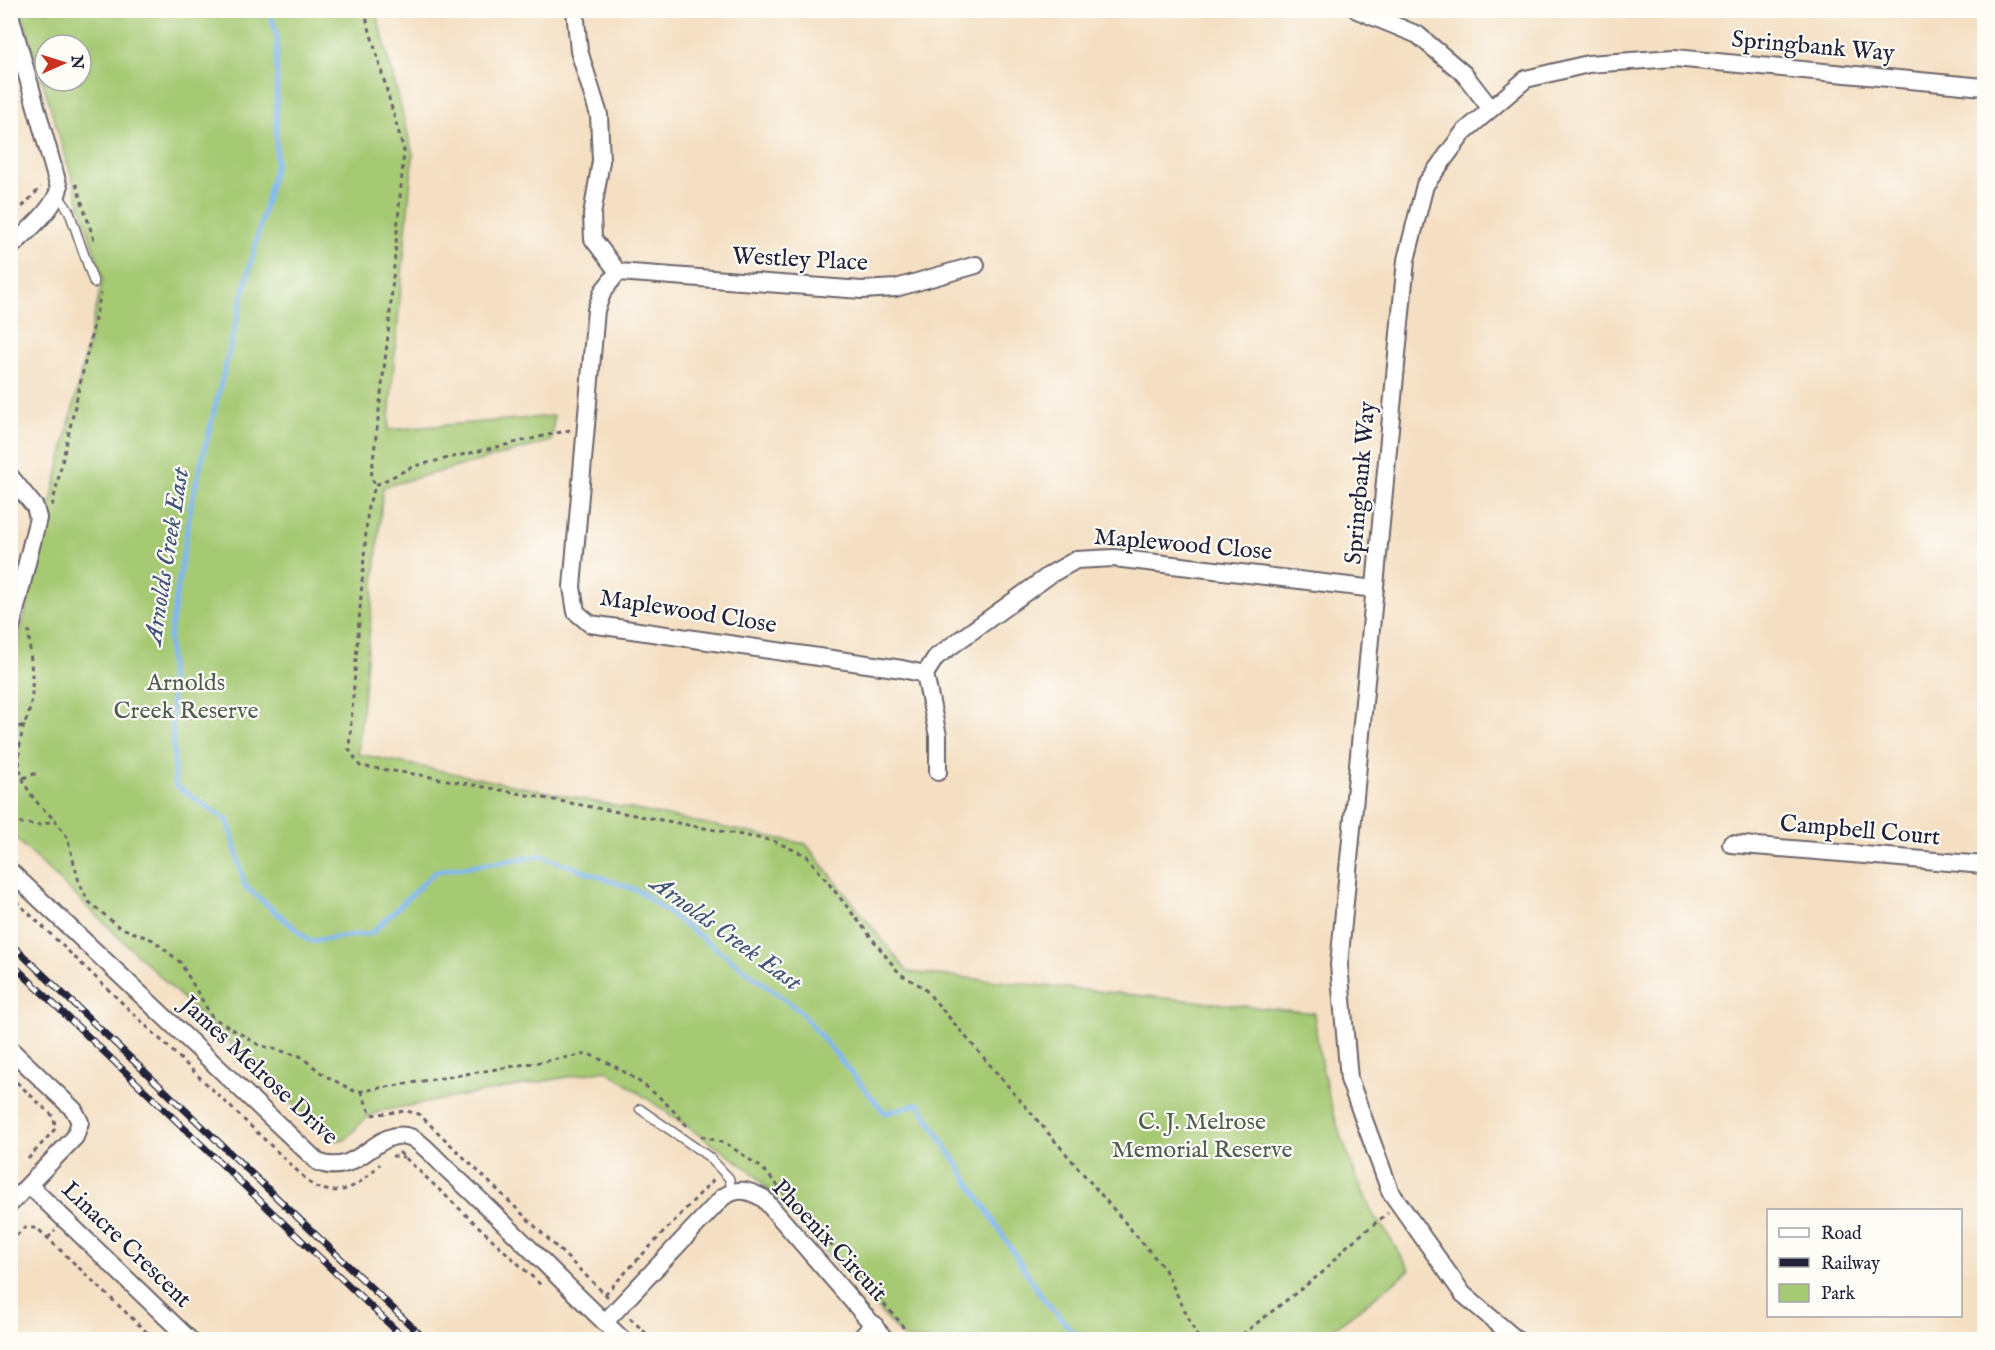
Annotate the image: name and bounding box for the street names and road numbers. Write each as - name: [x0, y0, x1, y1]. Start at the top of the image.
- street label: Springbank Way: [1730, 24, 1896, 70]
- street label: Westley Place: [731, 241, 869, 279]
- street label: Springbank Way: [1338, 400, 1384, 566]
- street label: Maplewood Close: [1093, 522, 1273, 568]
- street label: Maplewood Close: [597, 583, 779, 641]
- street label: Campbell Court: [1779, 809, 1941, 853]
- street label: James Melrose Drive: [171, 988, 345, 1152]
- street label: Phoenix Circuit: [764, 1173, 894, 1309]
- street label: Linacre Crescent: [54, 1175, 198, 1315]

